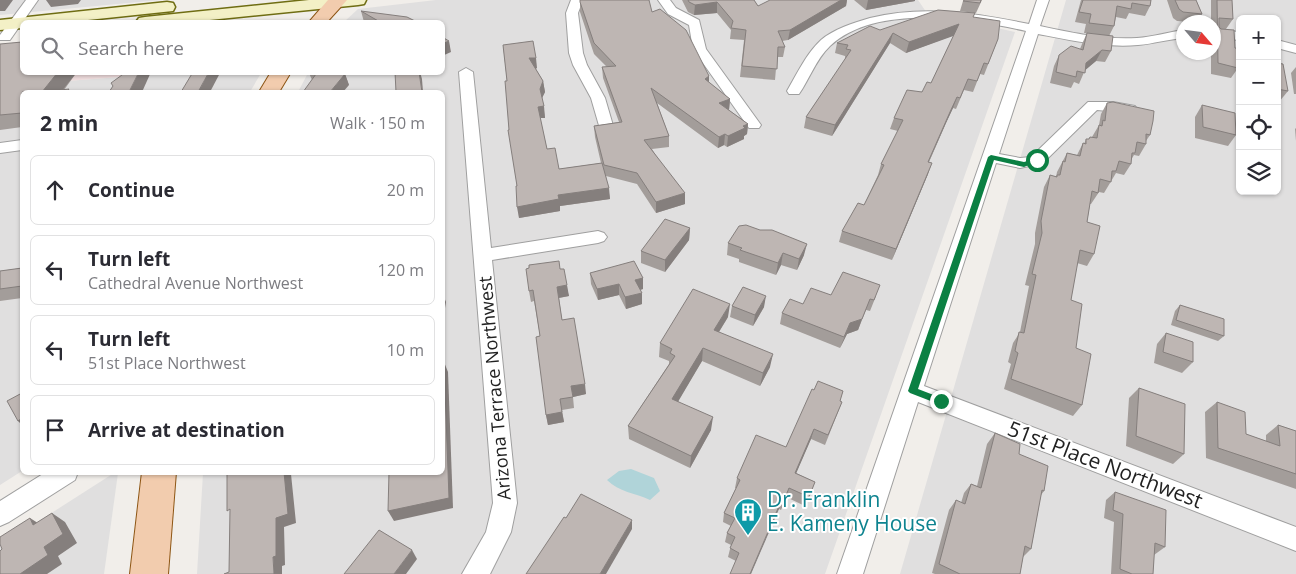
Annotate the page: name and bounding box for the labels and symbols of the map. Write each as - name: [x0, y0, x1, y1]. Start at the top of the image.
- north arrow: [1176, 15, 1221, 60]
- route start: [1026, 149, 1049, 172]
- street label: Arizona Terrace Northwest: [472, 275, 516, 501]
- route end: [930, 390, 953, 413]
- street label: 51st Place Northwest: [1004, 414, 1207, 514]
- place label: Dr. Franklin E. Kameny House: [767, 485, 937, 537]
- building icon: Dr. Franklin E. Kameny House: [733, 497, 763, 536]

